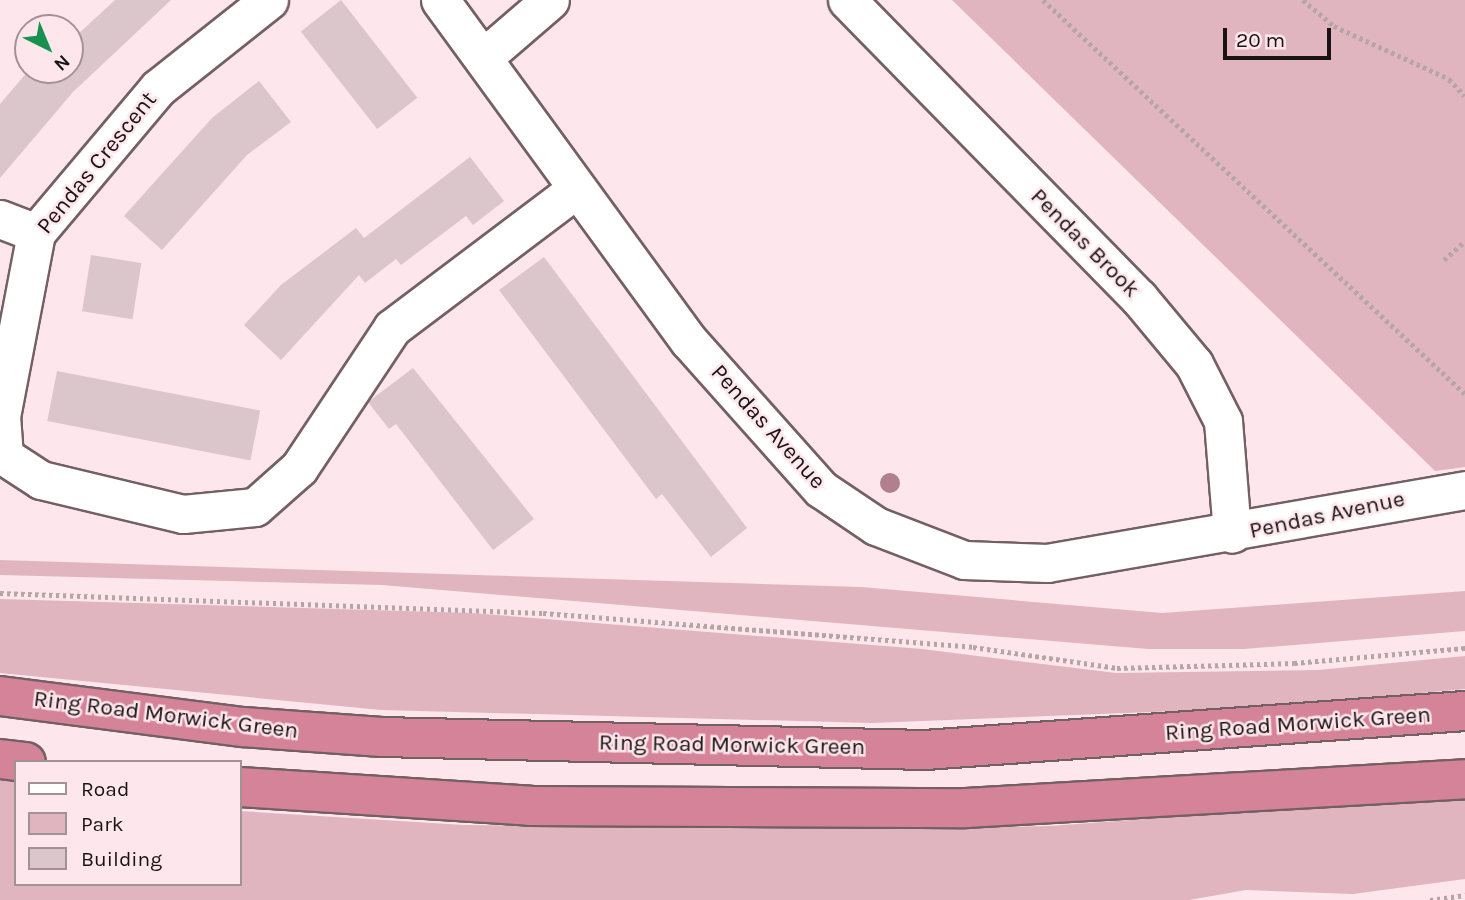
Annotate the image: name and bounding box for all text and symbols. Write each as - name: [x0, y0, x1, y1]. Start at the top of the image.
- north arrow: [14, 14, 84, 84]
- scale bar: [1227, 14, 1336, 58]
- text: 20 m: [1236, 28, 1285, 52]
- text: N: [49, 50, 74, 76]
- street label: Pendas Crescent: [31, 86, 163, 240]
- street label: Pendas Brook: [1025, 183, 1145, 303]
- street label: Pendas Avenue: [705, 359, 831, 495]
- street label: Pendas Avenue: [1247, 485, 1407, 545]
- street label: Ring Road Morwick Green: [32, 685, 300, 745]
- street label: Ring Road Morwick Green: [1164, 701, 1432, 747]
- street label: Ring Road Morwick Green: [599, 729, 865, 761]
- legend: [14, 760, 242, 886]
- text: Road: [81, 777, 129, 801]
- text: Park: [81, 812, 124, 836]
- text: Building: [81, 847, 162, 871]

